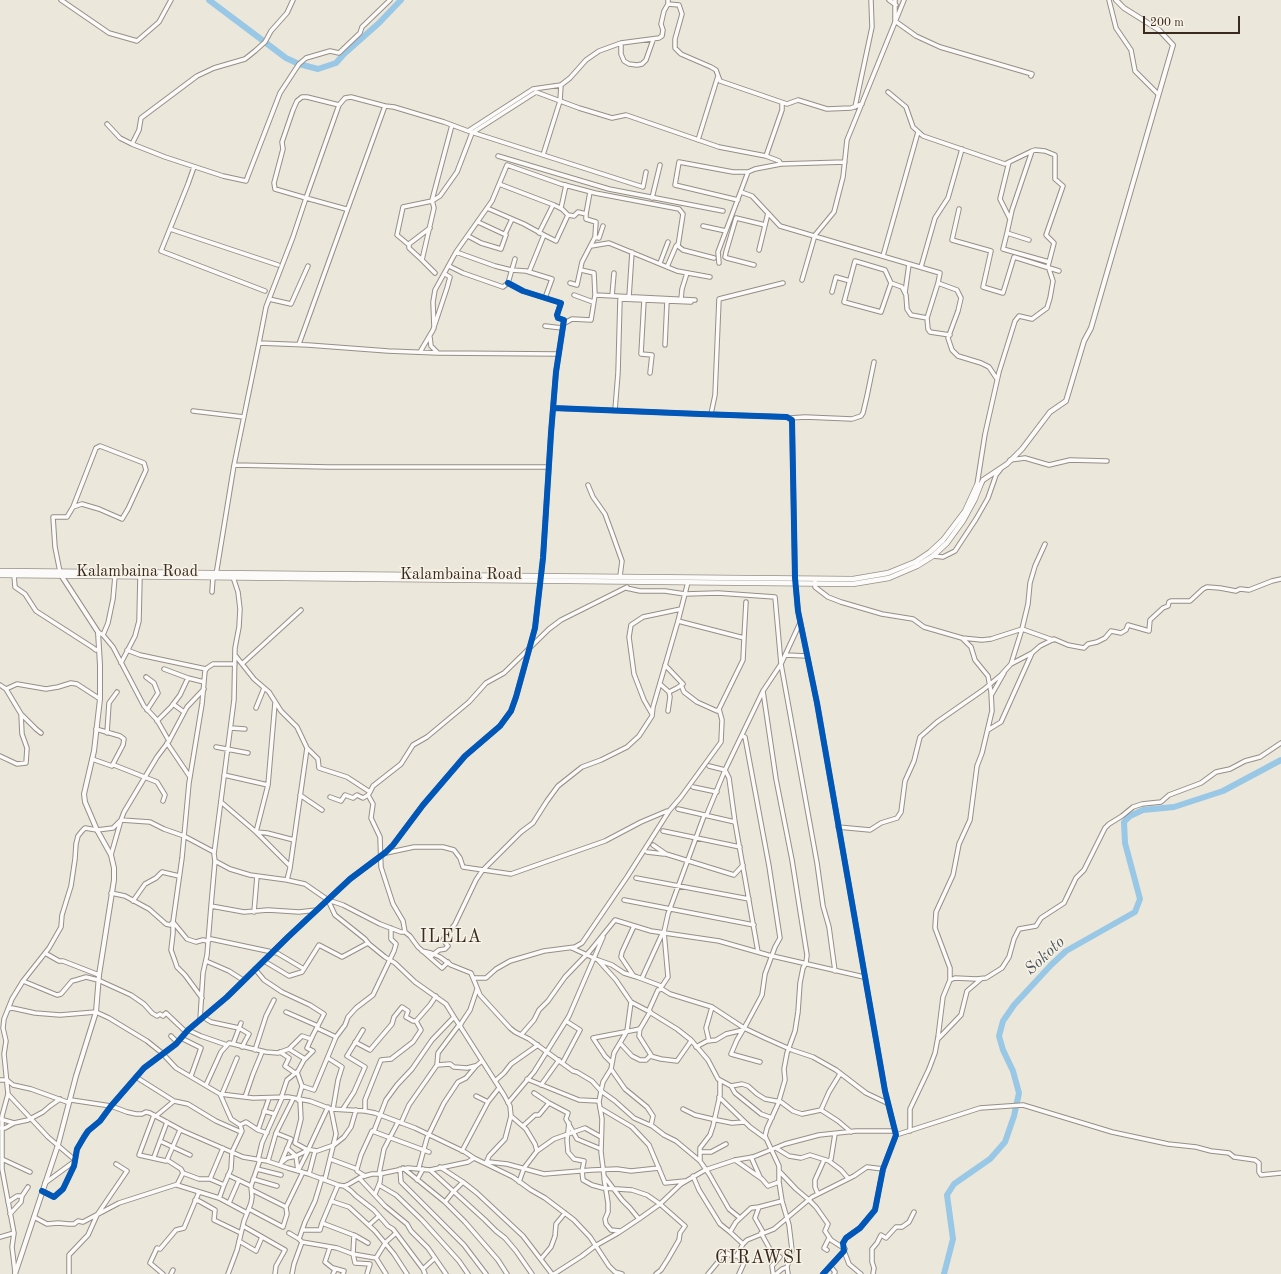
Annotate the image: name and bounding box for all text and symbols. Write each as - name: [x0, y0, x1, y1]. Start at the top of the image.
- scale bar: [1145, 8, 1242, 34]
- text: 200 m: [1150, 17, 1184, 29]
- street label: Kalambaina Road: [76, 562, 198, 582]
- street label: Kalambaina Road: [400, 565, 522, 585]
- district label: ILELA: [420, 926, 482, 948]
- water label: Sokoto: [1021, 932, 1069, 980]
- district label: GIRAWSI: [715, 1247, 803, 1269]

